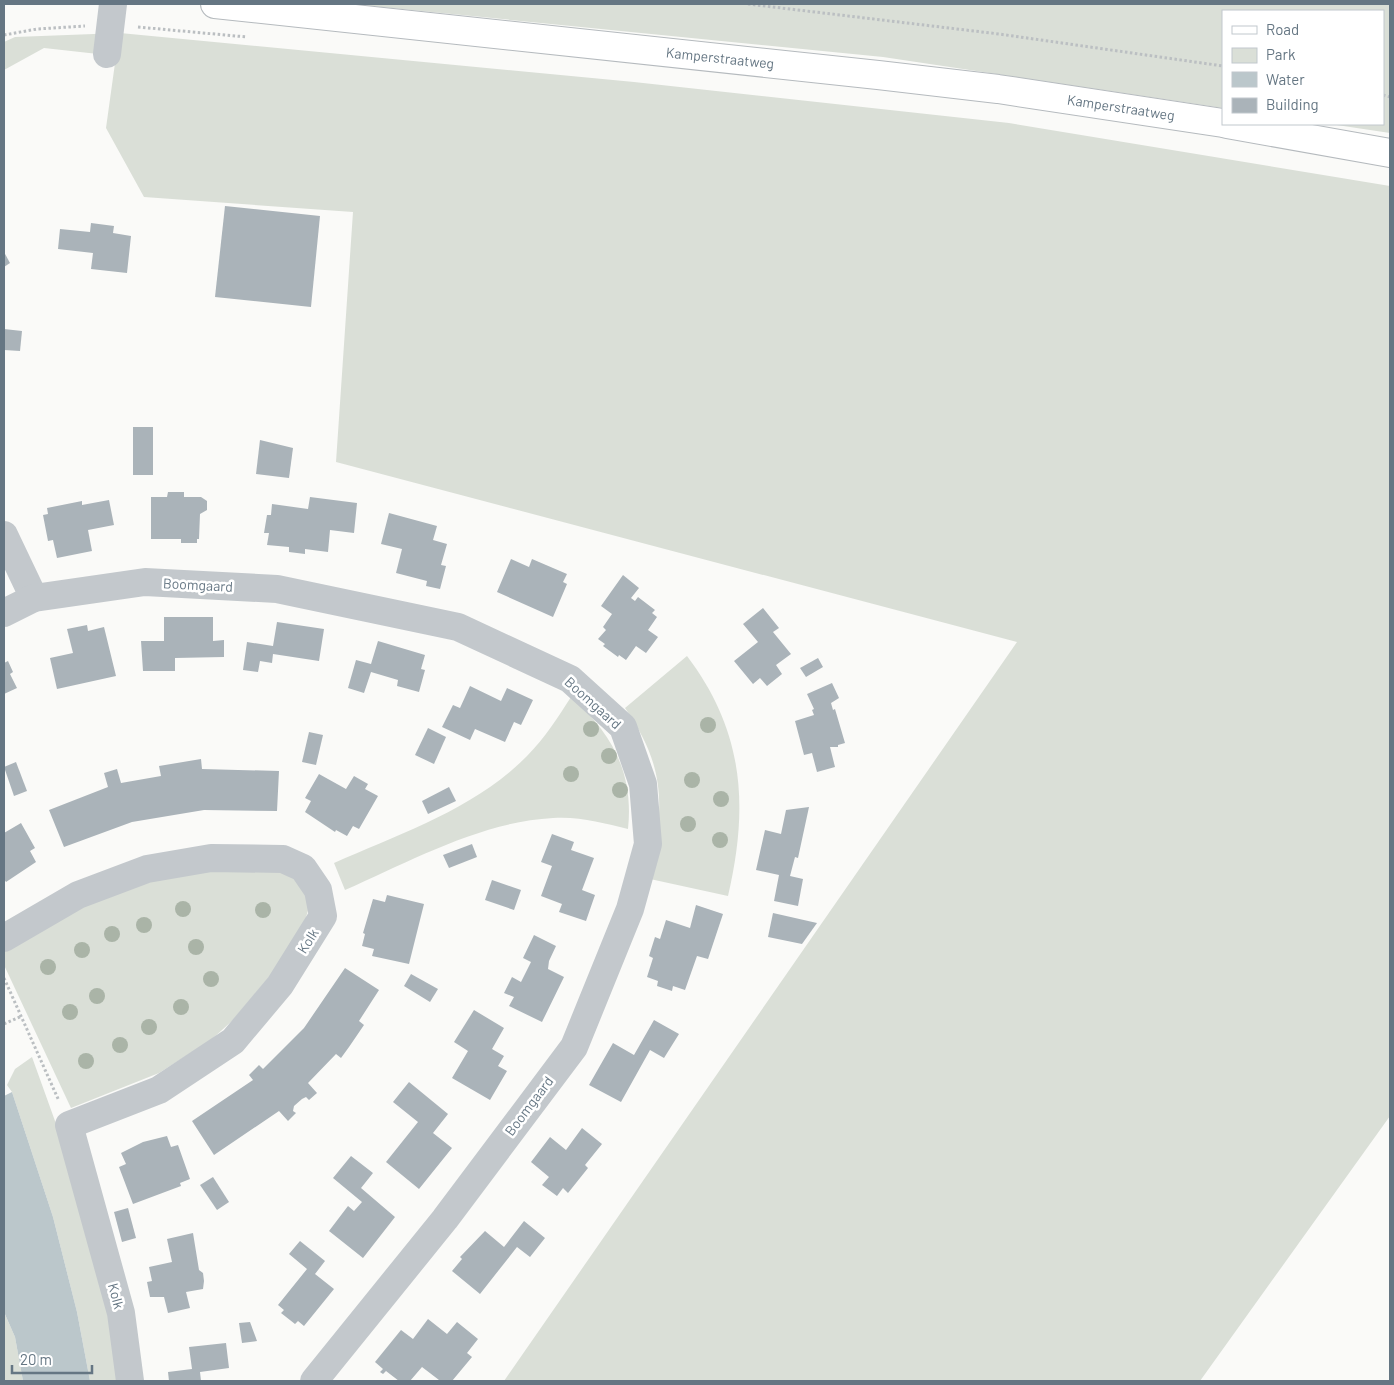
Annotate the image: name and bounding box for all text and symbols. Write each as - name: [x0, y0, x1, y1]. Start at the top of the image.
- legend: [1222, 10, 1384, 125]
- text: Road: [1266, 20, 1299, 38]
- street label: Kamperstraatweg: [665, 43, 775, 72]
- text: Park: [1266, 45, 1296, 63]
- text: Water: [1266, 70, 1305, 88]
- street label: Kamperstraatweg: [1066, 91, 1176, 124]
- text: Building: [1266, 95, 1319, 113]
- street label: Boomgaard: [163, 574, 233, 595]
- street label: Boomgaard: [562, 673, 625, 732]
- street label: Kolk: [293, 925, 322, 956]
- street label: Boomgaard: [501, 1073, 556, 1139]
- street label: Kolk: [105, 1281, 128, 1311]
- scale bar: [12, 1342, 92, 1374]
- text: 20 m: [20, 1350, 52, 1368]

